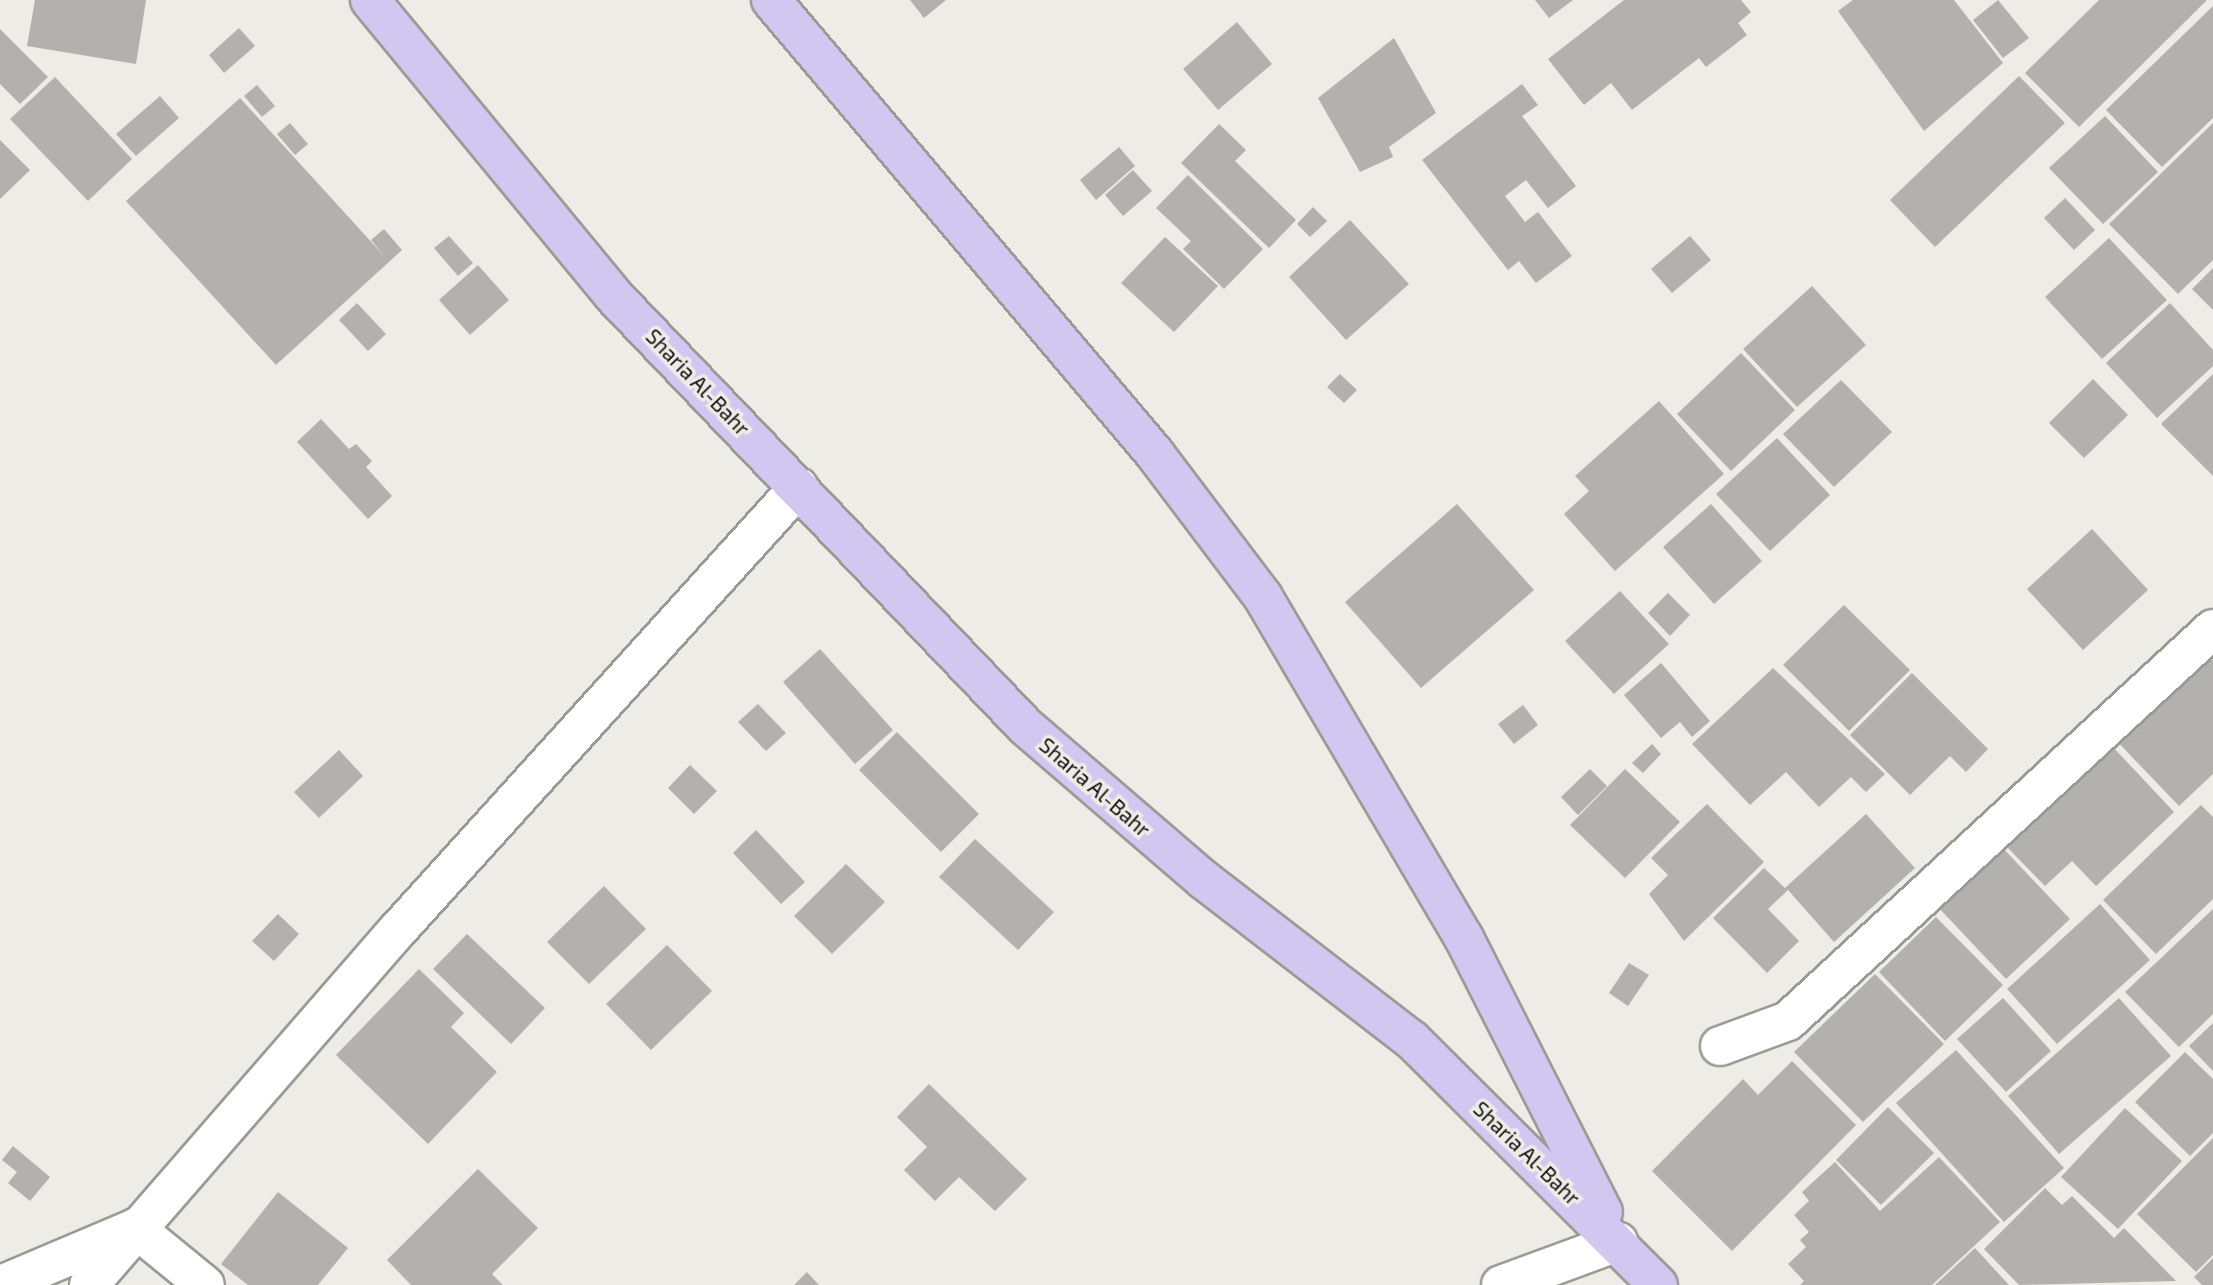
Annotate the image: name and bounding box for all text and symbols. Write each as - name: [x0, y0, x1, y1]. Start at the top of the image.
- street label: Sharia Al-Bahr: [641, 323, 755, 441]
- street label: Sharia Al-Bahr: [1034, 732, 1156, 842]
- street label: Sharia Al-Bahr: [1468, 1096, 1586, 1210]

